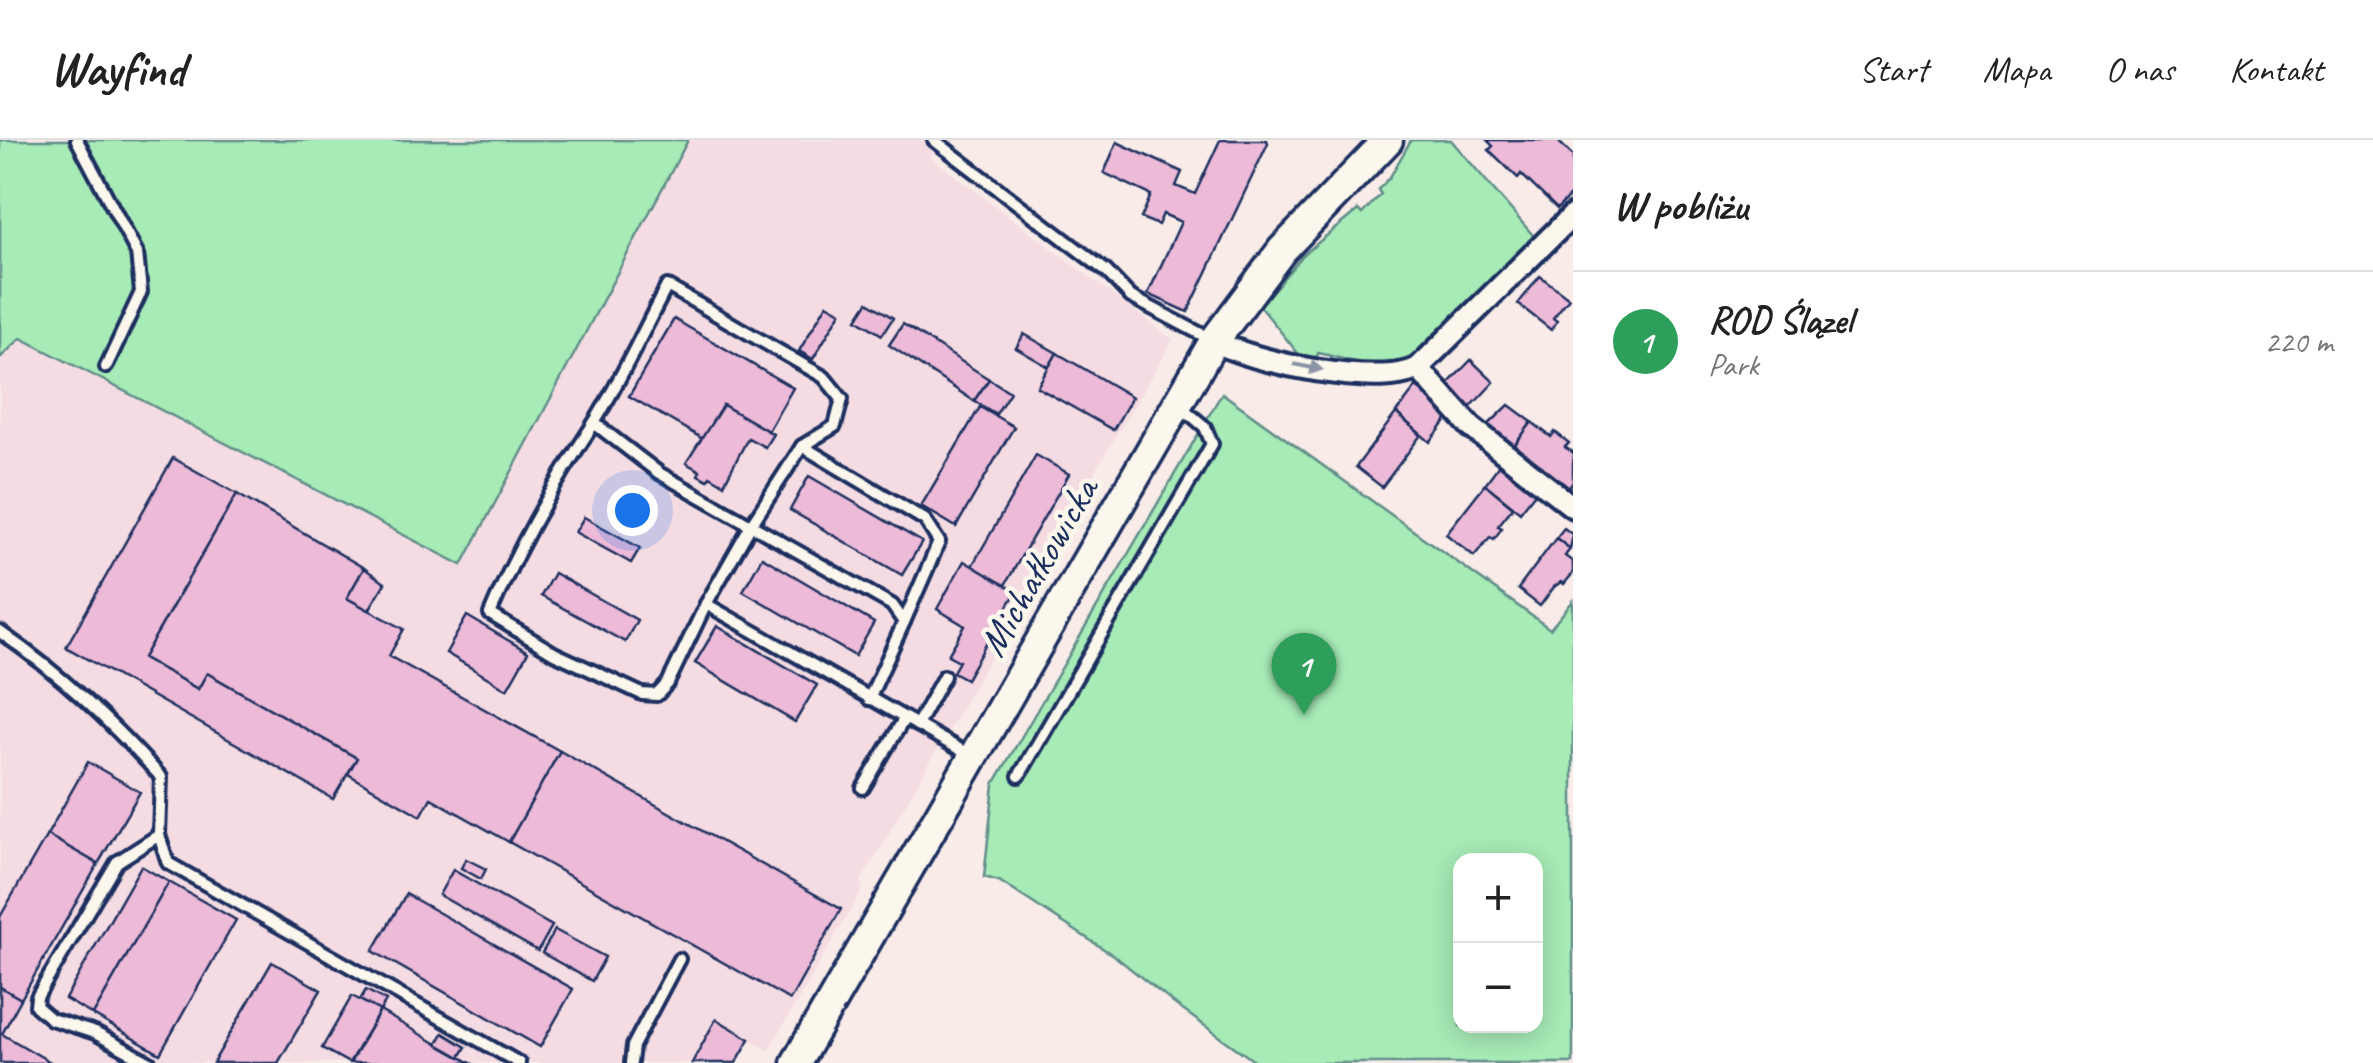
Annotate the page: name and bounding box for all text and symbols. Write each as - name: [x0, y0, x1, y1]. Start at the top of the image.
- text: Wayfind: [50, 39, 185, 99]
- text: Start: [1859, 47, 1928, 92]
- text: Mapa: [1983, 47, 2050, 92]
- text: O nas: [2105, 47, 2174, 92]
- text: Kontakt: [2229, 47, 2323, 92]
- text: W pobliżu: [1613, 179, 1748, 232]
- text: ROD Ślązel: [1708, 297, 1852, 344]
- text: 1: [1638, 321, 1653, 362]
- text: 220 m: [2264, 321, 2333, 362]
- text: Park: [1708, 344, 1759, 385]
- one-way arrow: [1292, 360, 1324, 375]
- street label: Michałkowicka: [967, 466, 1111, 665]
- your location: [607, 485, 658, 536]
- pin: 1: [1272, 632, 1336, 715]
- map controls: [1453, 853, 1543, 1033]
- button: +: [1453, 853, 1543, 943]
- button: −: [1453, 943, 1543, 1033]

